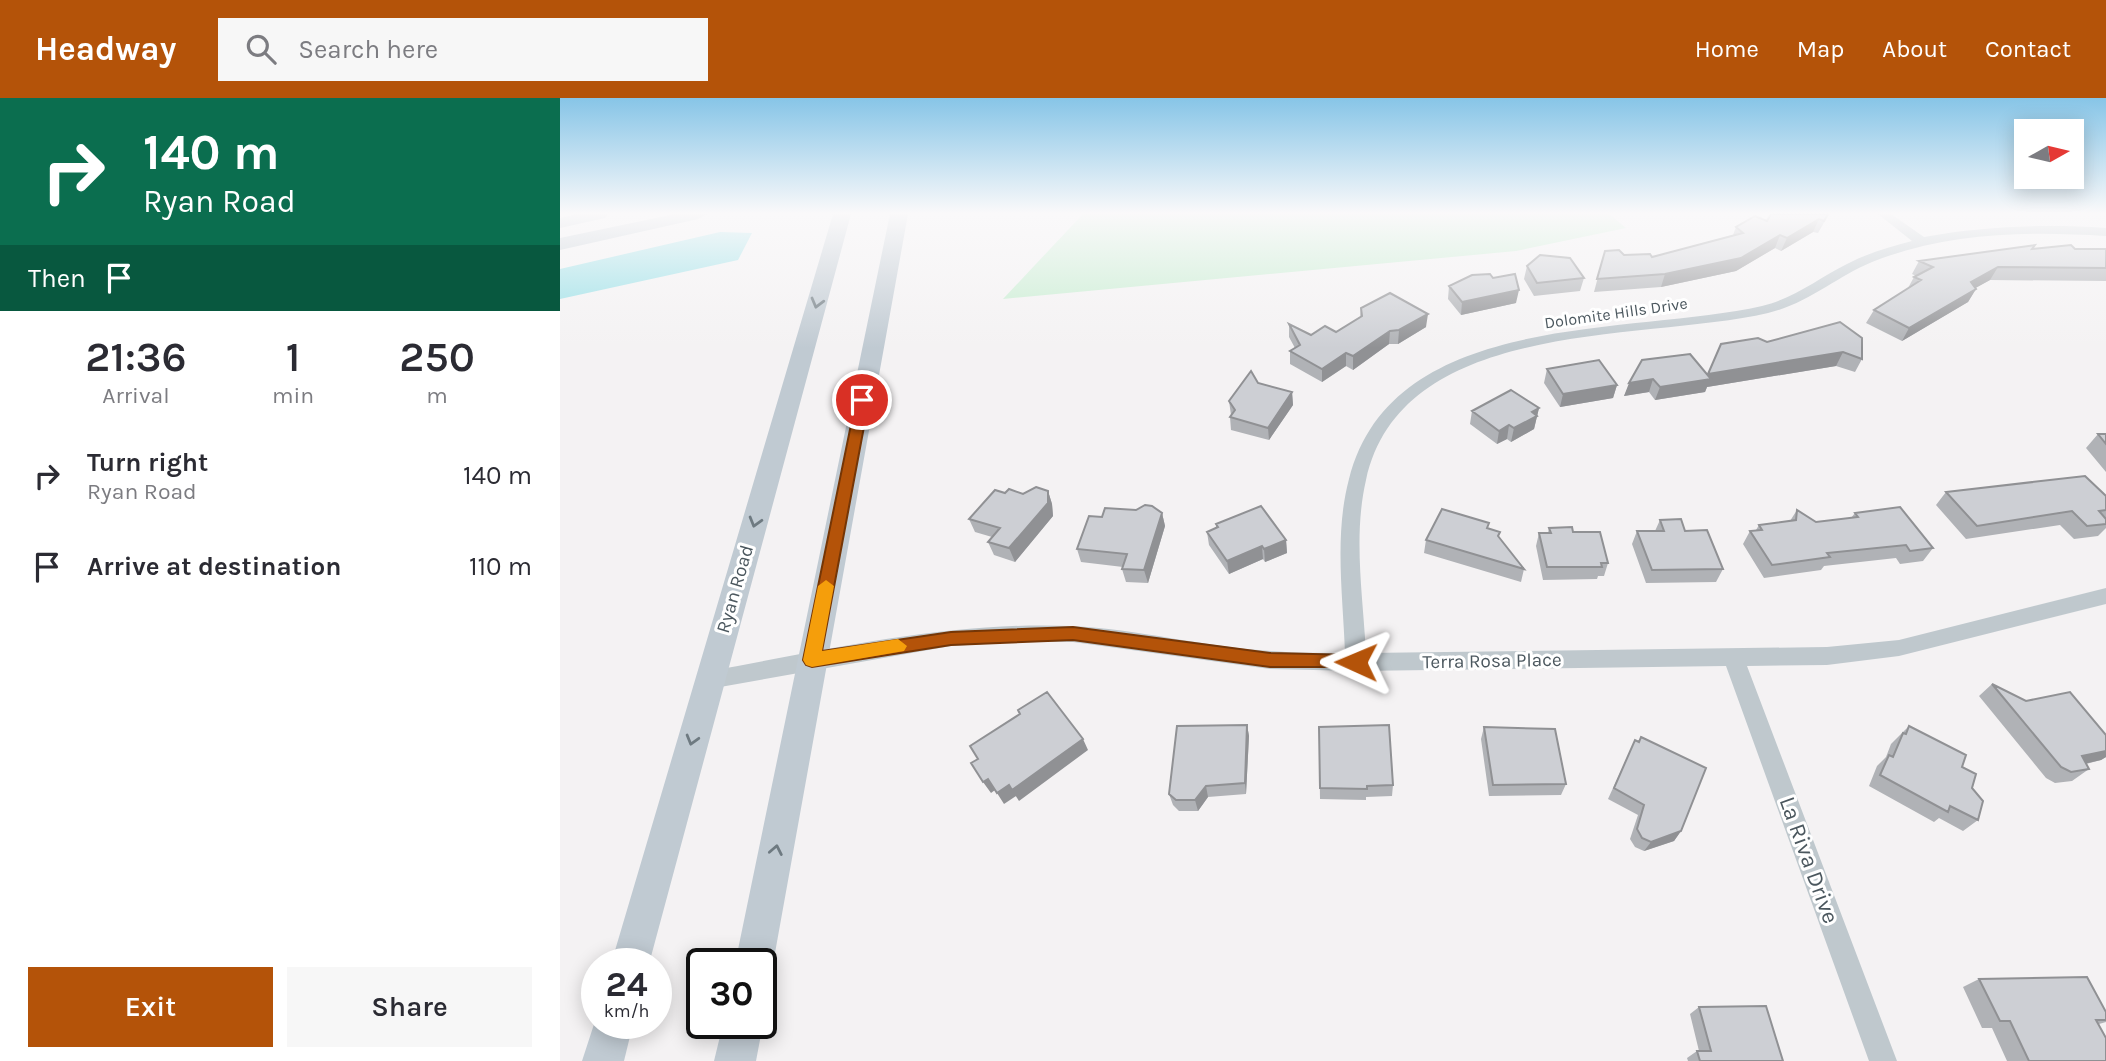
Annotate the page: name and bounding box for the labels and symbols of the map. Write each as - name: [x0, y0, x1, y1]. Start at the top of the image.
- north arrow: [2014, 119, 2084, 189]
- street label: Dolomite Hills Drive: [1543, 294, 1689, 332]
- one-way arrow: [811, 297, 825, 309]
- pin: [832, 370, 892, 430]
- one-way arrow: [748, 516, 763, 528]
- street label: Ryan Road: [712, 542, 758, 636]
- position arrow: [1319, 625, 1393, 699]
- street label: Terra Rosa Place: [1422, 649, 1562, 673]
- one-way arrow: [686, 734, 701, 746]
- street label: La Riva Drive: [1774, 793, 1844, 927]
- one-way arrow: [767, 844, 782, 856]
- speed limit sign: 30: [686, 948, 777, 1039]

